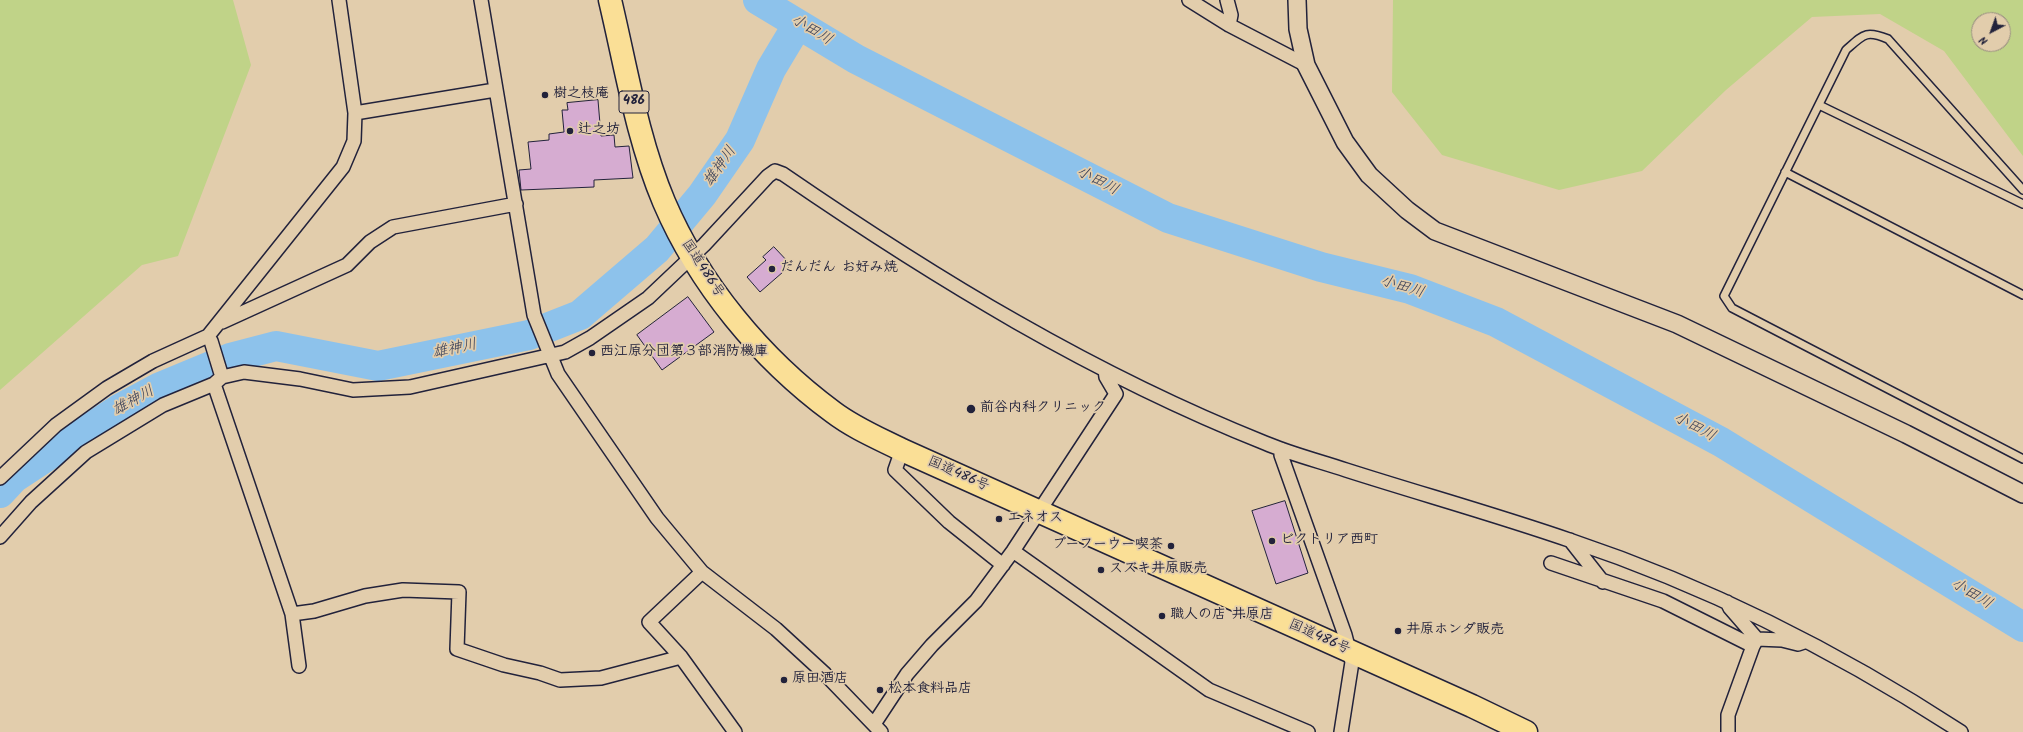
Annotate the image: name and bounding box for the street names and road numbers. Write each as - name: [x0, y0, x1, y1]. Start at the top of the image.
- road number: 486: [619, 91, 649, 113]
- street label: 国道486号: [677, 237, 727, 301]
- street label: 国道486号: [924, 454, 992, 496]
- street label: 国道486号: [1285, 617, 1353, 659]

